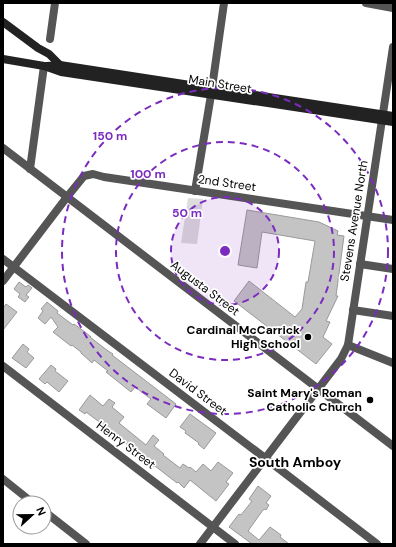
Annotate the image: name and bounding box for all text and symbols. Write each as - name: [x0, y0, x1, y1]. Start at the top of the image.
- street label: Main Street: [187, 71, 253, 97]
- text: 150 m: [93, 128, 127, 144]
- street label: Stevens Avenue North: [337, 159, 371, 283]
- text: 100 m: [130, 166, 166, 182]
- street label: 2nd Street: [197, 171, 257, 195]
- text: 50 m: [172, 205, 202, 221]
- centre of rings: [218, 244, 232, 258]
- street label: Augusta Street: [167, 257, 243, 319]
- place label: Cardinal McCarrick High School: [187, 322, 300, 352]
- marker: Cardinal McCarrick High School: [303, 332, 313, 342]
- street label: David Street: [166, 365, 230, 419]
- place label: Saint Mary's Roman Catholic Church: [247, 385, 362, 415]
- marker: Saint Mary's Roman Catholic Church: [365, 395, 375, 405]
- street label: Henry Street: [93, 417, 159, 473]
- district label: South Amboy: [249, 453, 342, 471]
- north arrow: [12, 495, 52, 535]
- text: N: [33, 505, 49, 518]

